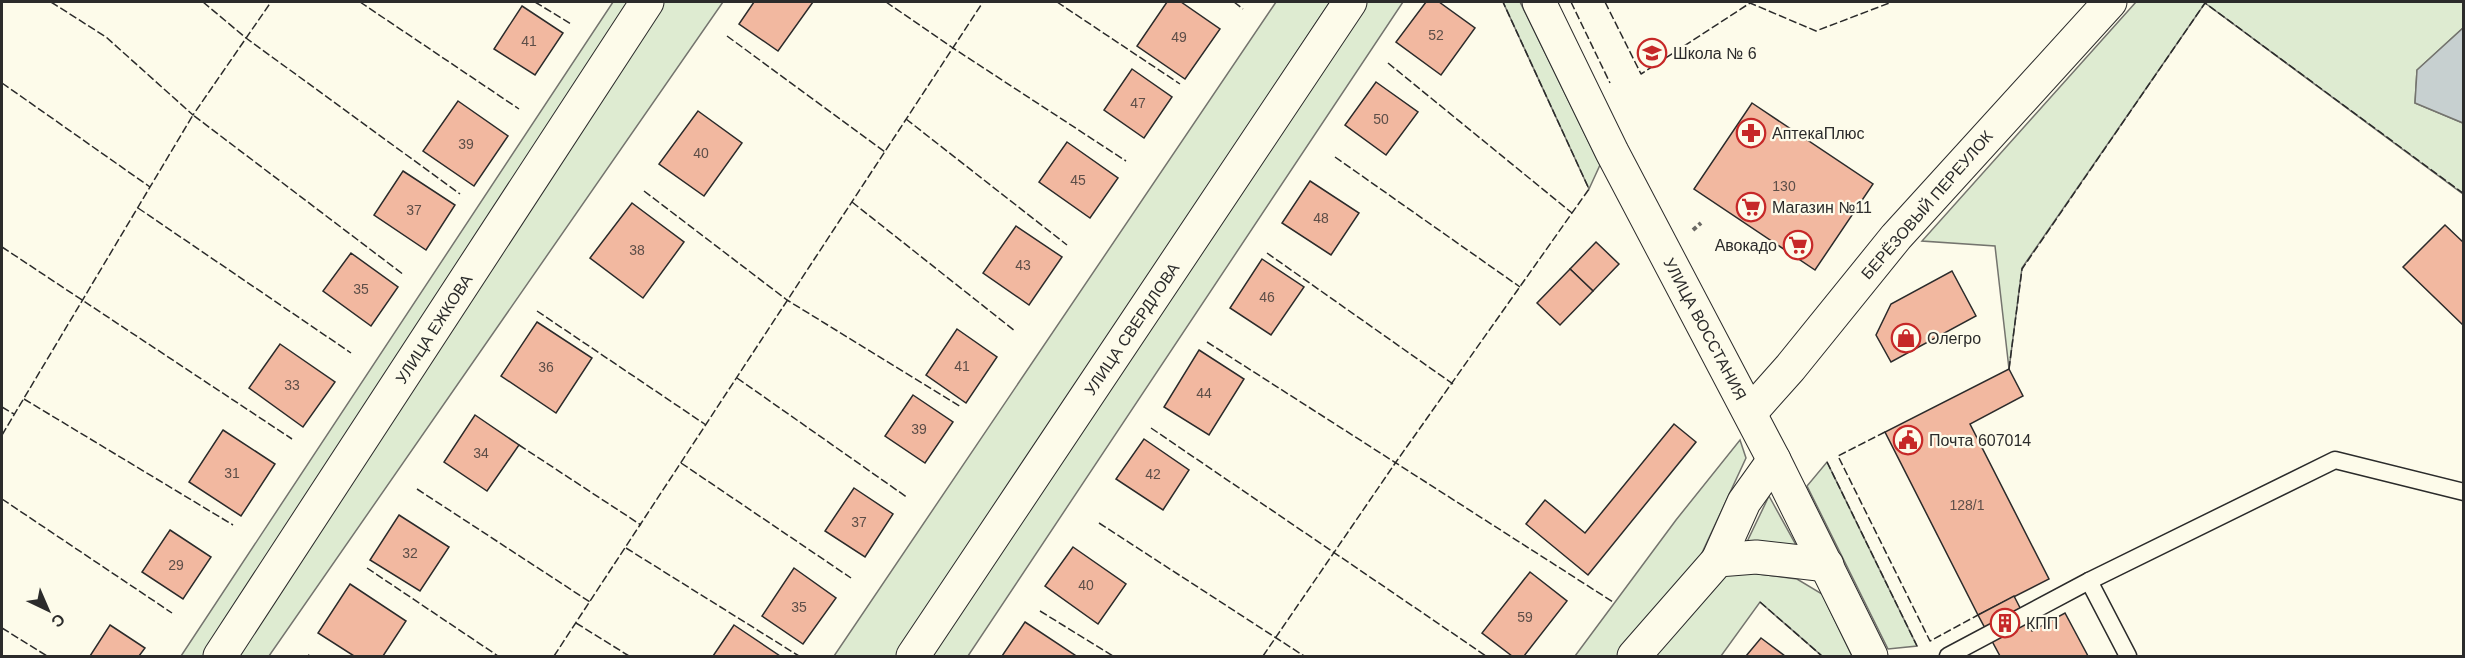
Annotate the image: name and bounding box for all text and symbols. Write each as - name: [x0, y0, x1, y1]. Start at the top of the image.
- house number: 52: [1428, 27, 1444, 43]
- house number: 49: [1171, 29, 1187, 45]
- house number: 41: [521, 33, 537, 49]
- school or university icon: Школа № 6: [1636, 37, 1668, 69]
- place label: Школа № 6: [1673, 45, 1757, 62]
- house number: 47: [1130, 95, 1146, 111]
- house number: 50: [1373, 111, 1389, 127]
- pharmacy icon: АптекаПлюс: [1735, 117, 1767, 149]
- place label: АптекаПлюс: [1772, 125, 1864, 142]
- street label: БЕРЁЗОВЫЙ ПЕРЕУЛОК: [1857, 126, 1996, 283]
- house number: 39: [458, 136, 474, 152]
- house number: 40: [693, 145, 709, 161]
- house number: 45: [1070, 172, 1086, 188]
- house number: 130: [1772, 178, 1796, 194]
- supermarket icon: Магазин №11: [1735, 191, 1767, 223]
- place label: Магазин №11: [1772, 199, 1872, 216]
- house number: 37: [406, 202, 422, 218]
- house number: 48: [1313, 210, 1329, 226]
- supermarket icon: Авокадо: [1782, 229, 1814, 261]
- place label: Авокадо: [1715, 237, 1777, 254]
- house number: 38: [629, 242, 645, 258]
- street label: УЛИЦА ВОССТАНИЯ: [1660, 255, 1750, 403]
- house number: 43: [1015, 257, 1031, 273]
- street label: УЛИЦА СВЕРДЛОВА: [1081, 259, 1183, 398]
- street label: УЛИЦА ЕЖКОВА: [392, 271, 476, 387]
- house number: 35: [353, 281, 369, 297]
- house number: 46: [1259, 289, 1275, 305]
- shop icon: Олегро: [1890, 322, 1922, 354]
- place label: Олегро: [1927, 330, 1981, 347]
- house number: 41: [954, 358, 970, 374]
- house number: 36: [538, 359, 554, 375]
- house number: 33: [284, 377, 300, 393]
- house number: 44: [1196, 385, 1212, 401]
- house number: 39: [911, 421, 927, 437]
- public building icon: Почта 607014: [1892, 424, 1924, 456]
- place label: Почта 607014: [1929, 432, 2031, 449]
- house number: 34: [473, 445, 489, 461]
- house number: 31: [224, 465, 240, 481]
- house number: 42: [1145, 466, 1161, 482]
- house number: 128/1: [1949, 497, 1985, 513]
- house number: 37: [851, 514, 867, 530]
- house number: 32: [402, 545, 418, 561]
- house number: 29: [168, 557, 184, 573]
- house number: 40: [1078, 577, 1094, 593]
- north arrow: [18, 580, 78, 640]
- house number: 35: [791, 599, 807, 615]
- building icon: КПП: [1989, 607, 2021, 639]
- house number: 59: [1517, 609, 1533, 625]
- text: С: [48, 610, 68, 631]
- place label: КПП: [2026, 615, 2058, 632]

